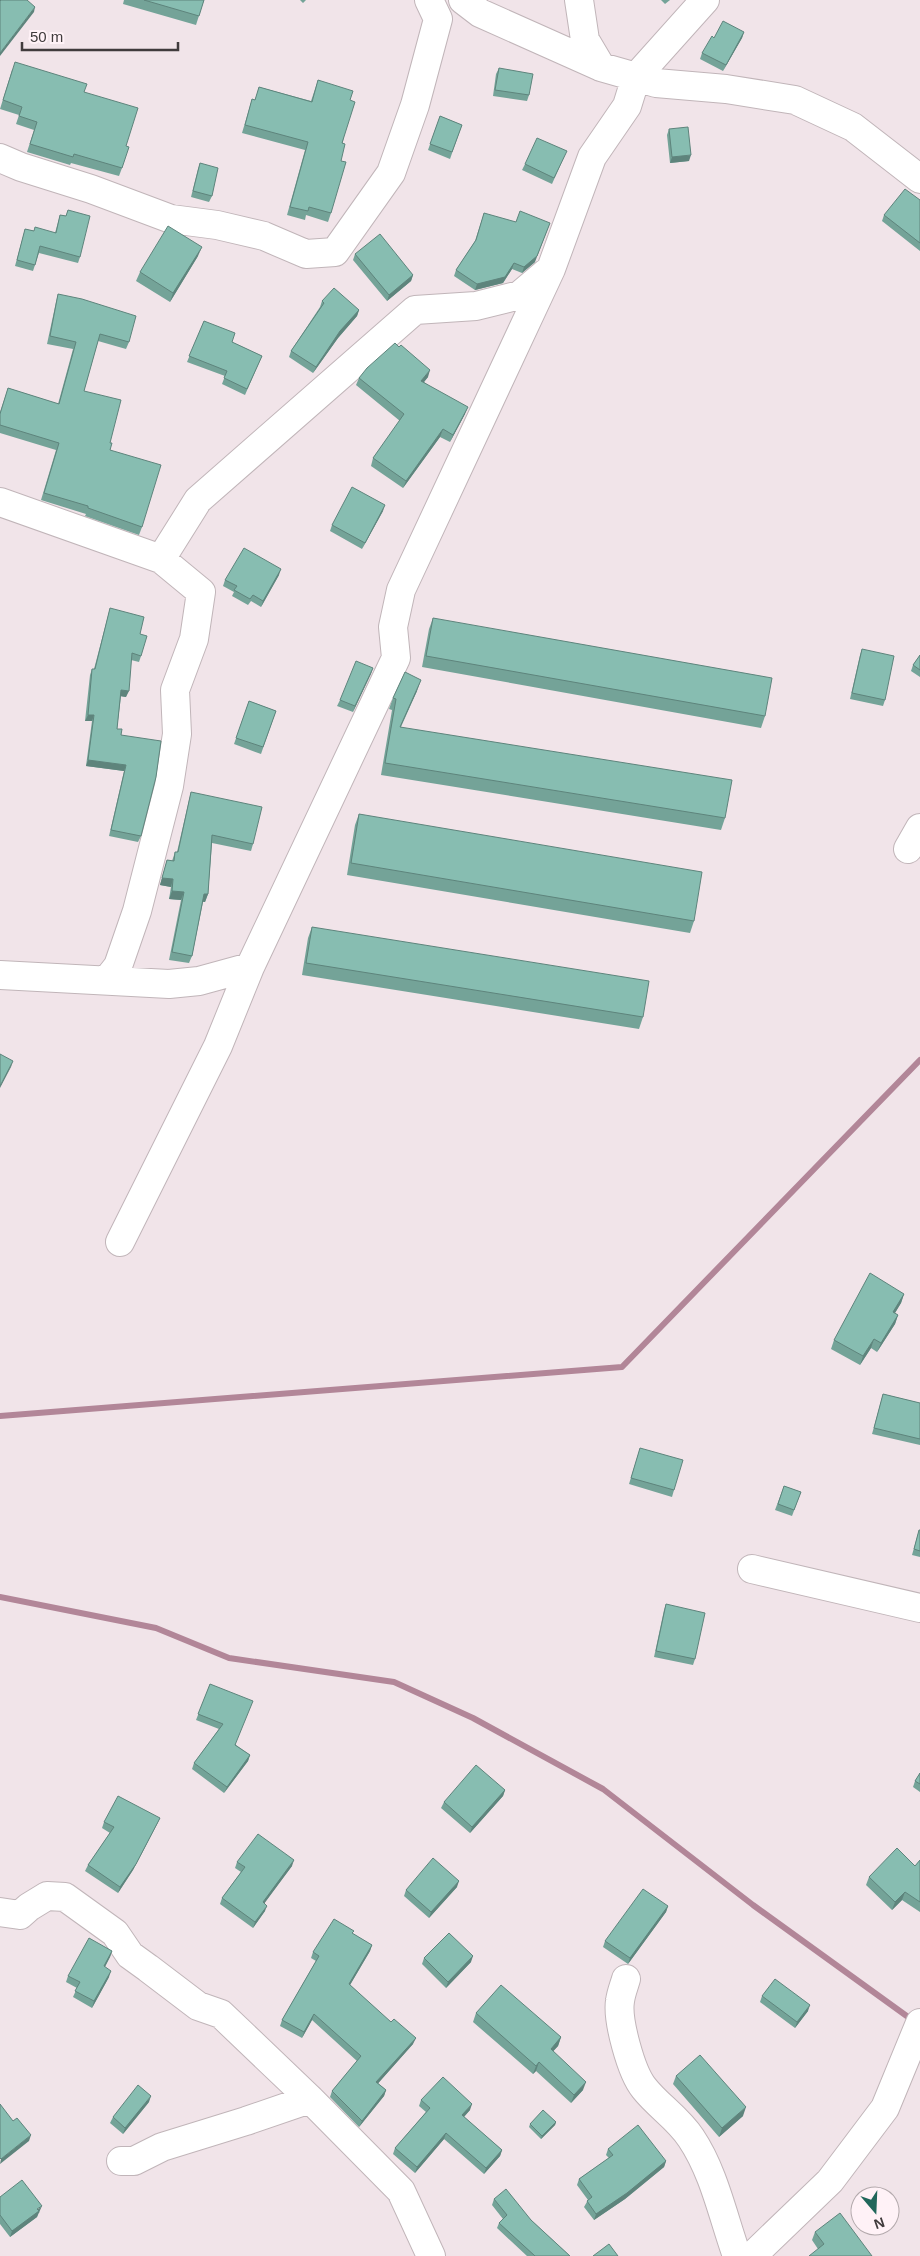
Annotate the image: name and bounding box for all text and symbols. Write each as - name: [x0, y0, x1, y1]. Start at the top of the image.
- scale bar: [22, 20, 179, 52]
- text: 50 m: [30, 28, 63, 45]
- north arrow: [850, 2186, 900, 2236]
- text: N: [872, 2214, 887, 2233]

